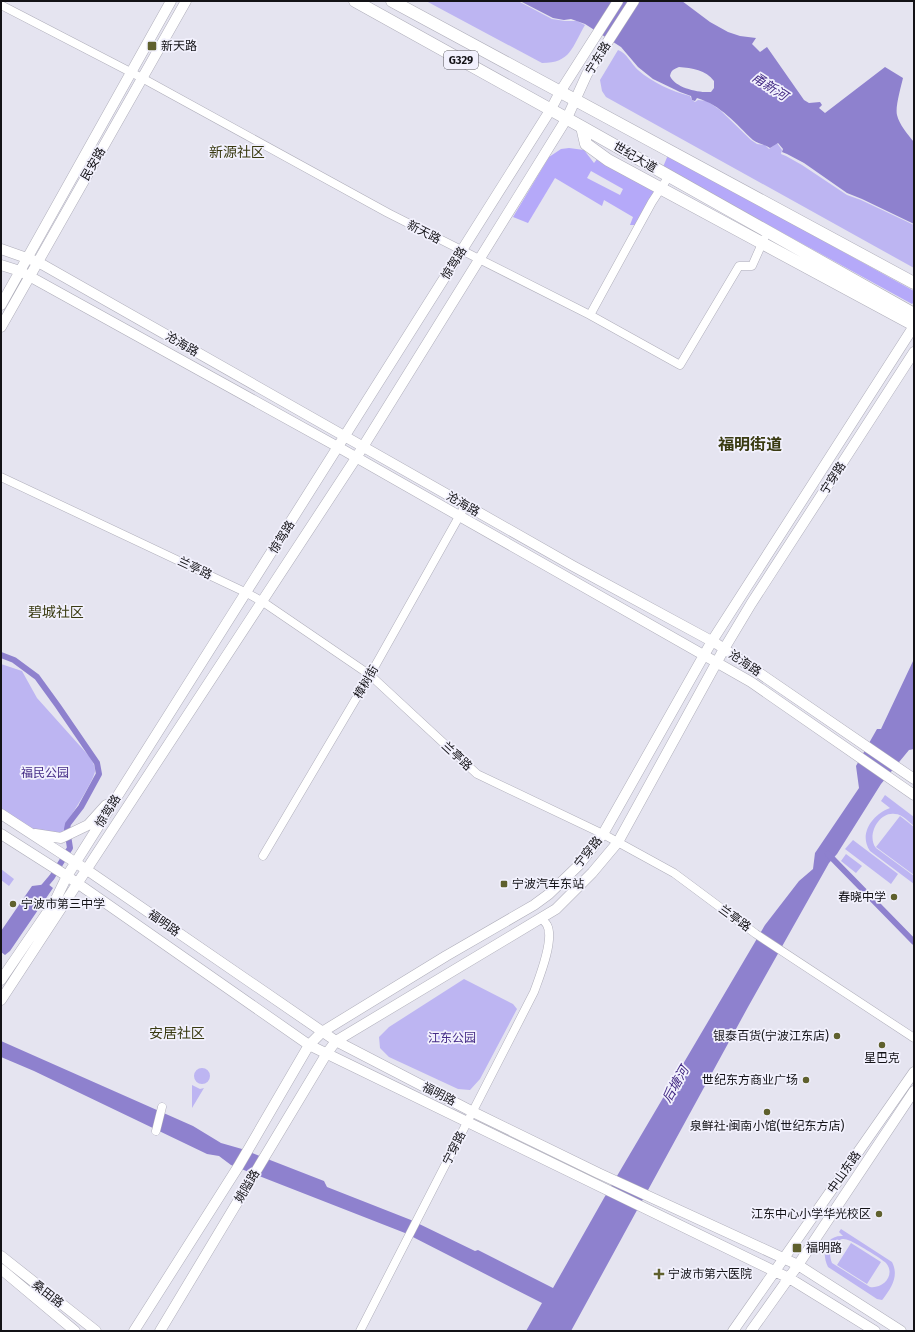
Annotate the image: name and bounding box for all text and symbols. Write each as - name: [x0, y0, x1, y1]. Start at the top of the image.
- place label: 新天路: [161, 39, 197, 53]
- street label: 宁东路: [583, 39, 613, 77]
- marker: 新天路: [146, 40, 158, 52]
- road number: G329: [444, 51, 478, 69]
- water label: 甬新河: [749, 70, 793, 105]
- street label: 世纪大道: [611, 139, 659, 175]
- district label: 新源社区: [209, 144, 265, 161]
- street label: 民安路: [78, 145, 108, 183]
- street label: 新天路: [405, 218, 443, 246]
- street label: 惊驾路: [439, 244, 469, 282]
- street label: 沧海路: [163, 329, 201, 359]
- district label: 福明街道: [718, 435, 782, 454]
- street label: 宁穿路: [817, 459, 849, 497]
- street label: 沧海路: [444, 489, 482, 519]
- street label: 惊驾路: [267, 518, 297, 556]
- street label: 兰亭路: [176, 554, 214, 582]
- district label: 碧城社区: [28, 604, 84, 621]
- street label: 沧海路: [726, 647, 764, 679]
- street label: 樟树街: [351, 663, 381, 701]
- street label: 兰亭路: [439, 739, 475, 773]
- park label: 福民公园: [21, 766, 69, 780]
- street label: 惊驾路: [93, 792, 123, 830]
- street label: 宁穿路: [571, 834, 605, 870]
- place label: 宁波汽车东站: [512, 877, 584, 891]
- marker: 宁波汽车东站: [499, 879, 509, 889]
- place label: 春晓中学: [838, 890, 886, 904]
- marker: 春晓中学: [889, 892, 899, 902]
- place label: 宁波市第三中学: [21, 897, 105, 911]
- marker: 宁波市第三中学: [8, 899, 18, 909]
- street label: 兰亭路: [716, 902, 754, 934]
- street label: 福明路: [145, 907, 183, 939]
- district label: 安居社区: [149, 1025, 205, 1042]
- place label: 银泰百货(宁波江东店): [713, 1029, 829, 1043]
- park label: 江东公园: [428, 1031, 476, 1045]
- marker: 银泰百货(宁波江东店): [832, 1031, 842, 1041]
- marker: 星巴克: [877, 1040, 887, 1050]
- place label: 星巴克: [864, 1051, 900, 1065]
- water label: 后塘河: [659, 1061, 693, 1105]
- place label: 世纪东方商业广场: [702, 1073, 798, 1087]
- marker: 世纪东方商业广场: [801, 1075, 811, 1085]
- street label: 福明路: [420, 1080, 458, 1108]
- marker: 泉鲜社·闽南小馆(世纪东方店): [762, 1107, 772, 1117]
- place label: 泉鲜社·闽南小馆(世纪东方店): [690, 1119, 844, 1133]
- street label: 宁穿路: [440, 1129, 468, 1167]
- street label: 中山东路: [824, 1148, 864, 1196]
- street label: 姚隘路: [232, 1167, 262, 1205]
- place label: 江东中心小学华光校区: [751, 1207, 871, 1221]
- marker: 江东中心小学华光校区: [874, 1209, 884, 1219]
- place label: 福明路: [806, 1241, 842, 1255]
- marker: 福明路: [791, 1242, 803, 1254]
- place label: 宁波市第六医院: [668, 1267, 752, 1281]
- marker: 宁波市第六医院: [653, 1268, 665, 1280]
- street label: 桑田路: [30, 1277, 66, 1311]

